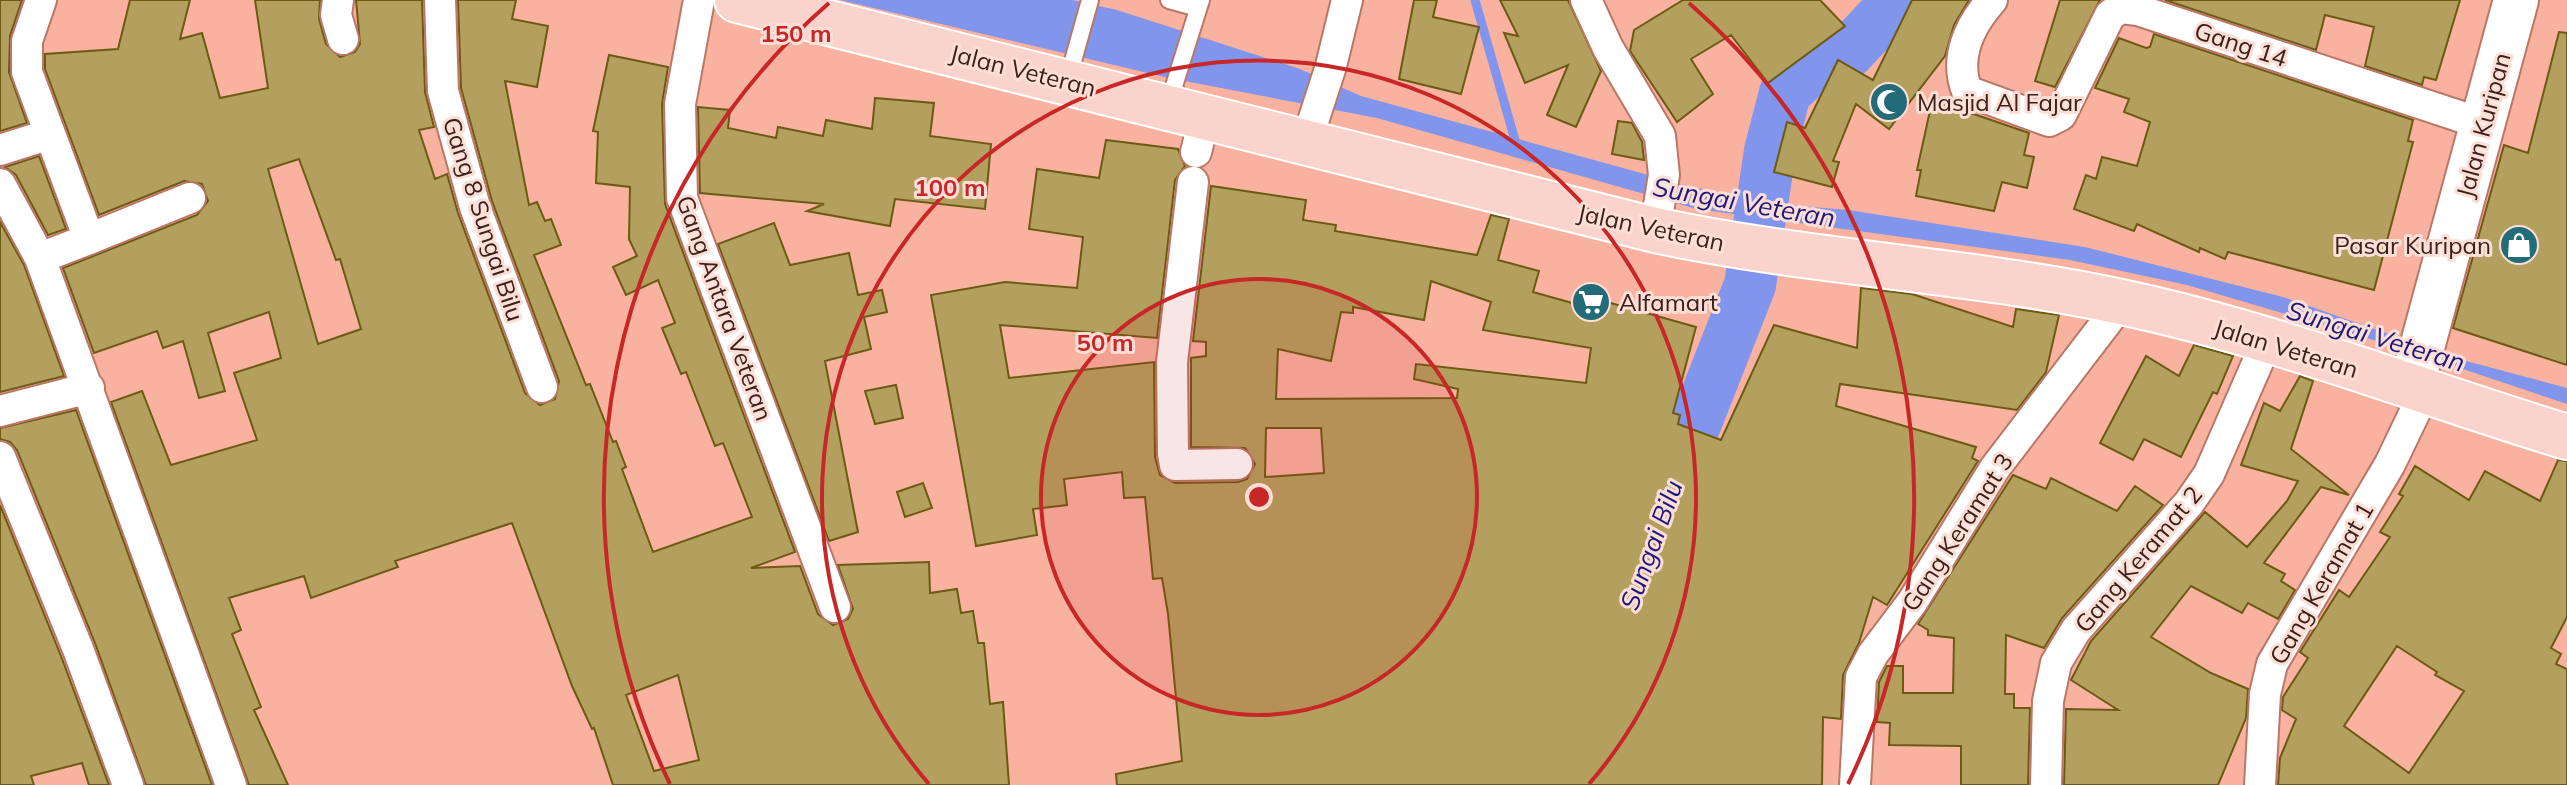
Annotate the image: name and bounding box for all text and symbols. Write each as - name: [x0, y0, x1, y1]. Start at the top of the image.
- street label: Gang 14: [2191, 15, 2291, 73]
- text: 150 m: [760, 18, 832, 48]
- street label: Jalan Veteran: [947, 37, 1099, 103]
- street label: Jalan Kuripan: [2449, 49, 2517, 201]
- mosque icon: Masjid Al Fajar: [1868, 81, 1910, 123]
- place label: Masjid Al Fajar: [1917, 87, 2082, 117]
- street label: Gang 8 Sungai Bilu: [437, 113, 531, 325]
- water label: Sungai Veteran: [1650, 170, 1838, 234]
- text: 100 m: [914, 172, 986, 202]
- street label: Gang Antara Veteran: [670, 191, 780, 425]
- street label: Jalan Veteran: [1575, 197, 1727, 257]
- shop icon: Pasar Kuripan: [2498, 224, 2540, 266]
- place label: Pasar Kuripan: [2334, 230, 2491, 260]
- supermarket icon: Alfamart: [1570, 281, 1612, 323]
- place label: Alfamart: [1619, 287, 1718, 317]
- water label: Sungai Veteran: [2283, 293, 2469, 379]
- street label: Jalan Veteran: [2210, 312, 2362, 384]
- text: 50 m: [1077, 327, 1133, 357]
- street label: Gang Keramat 3: [1895, 447, 2019, 617]
- water label: Sungai Bilu: [1612, 476, 1690, 614]
- street label: Gang Keramat 2: [2068, 480, 2208, 638]
- centre of rings: [1245, 483, 1273, 511]
- street label: Gang Keramat 1: [2262, 497, 2380, 669]

